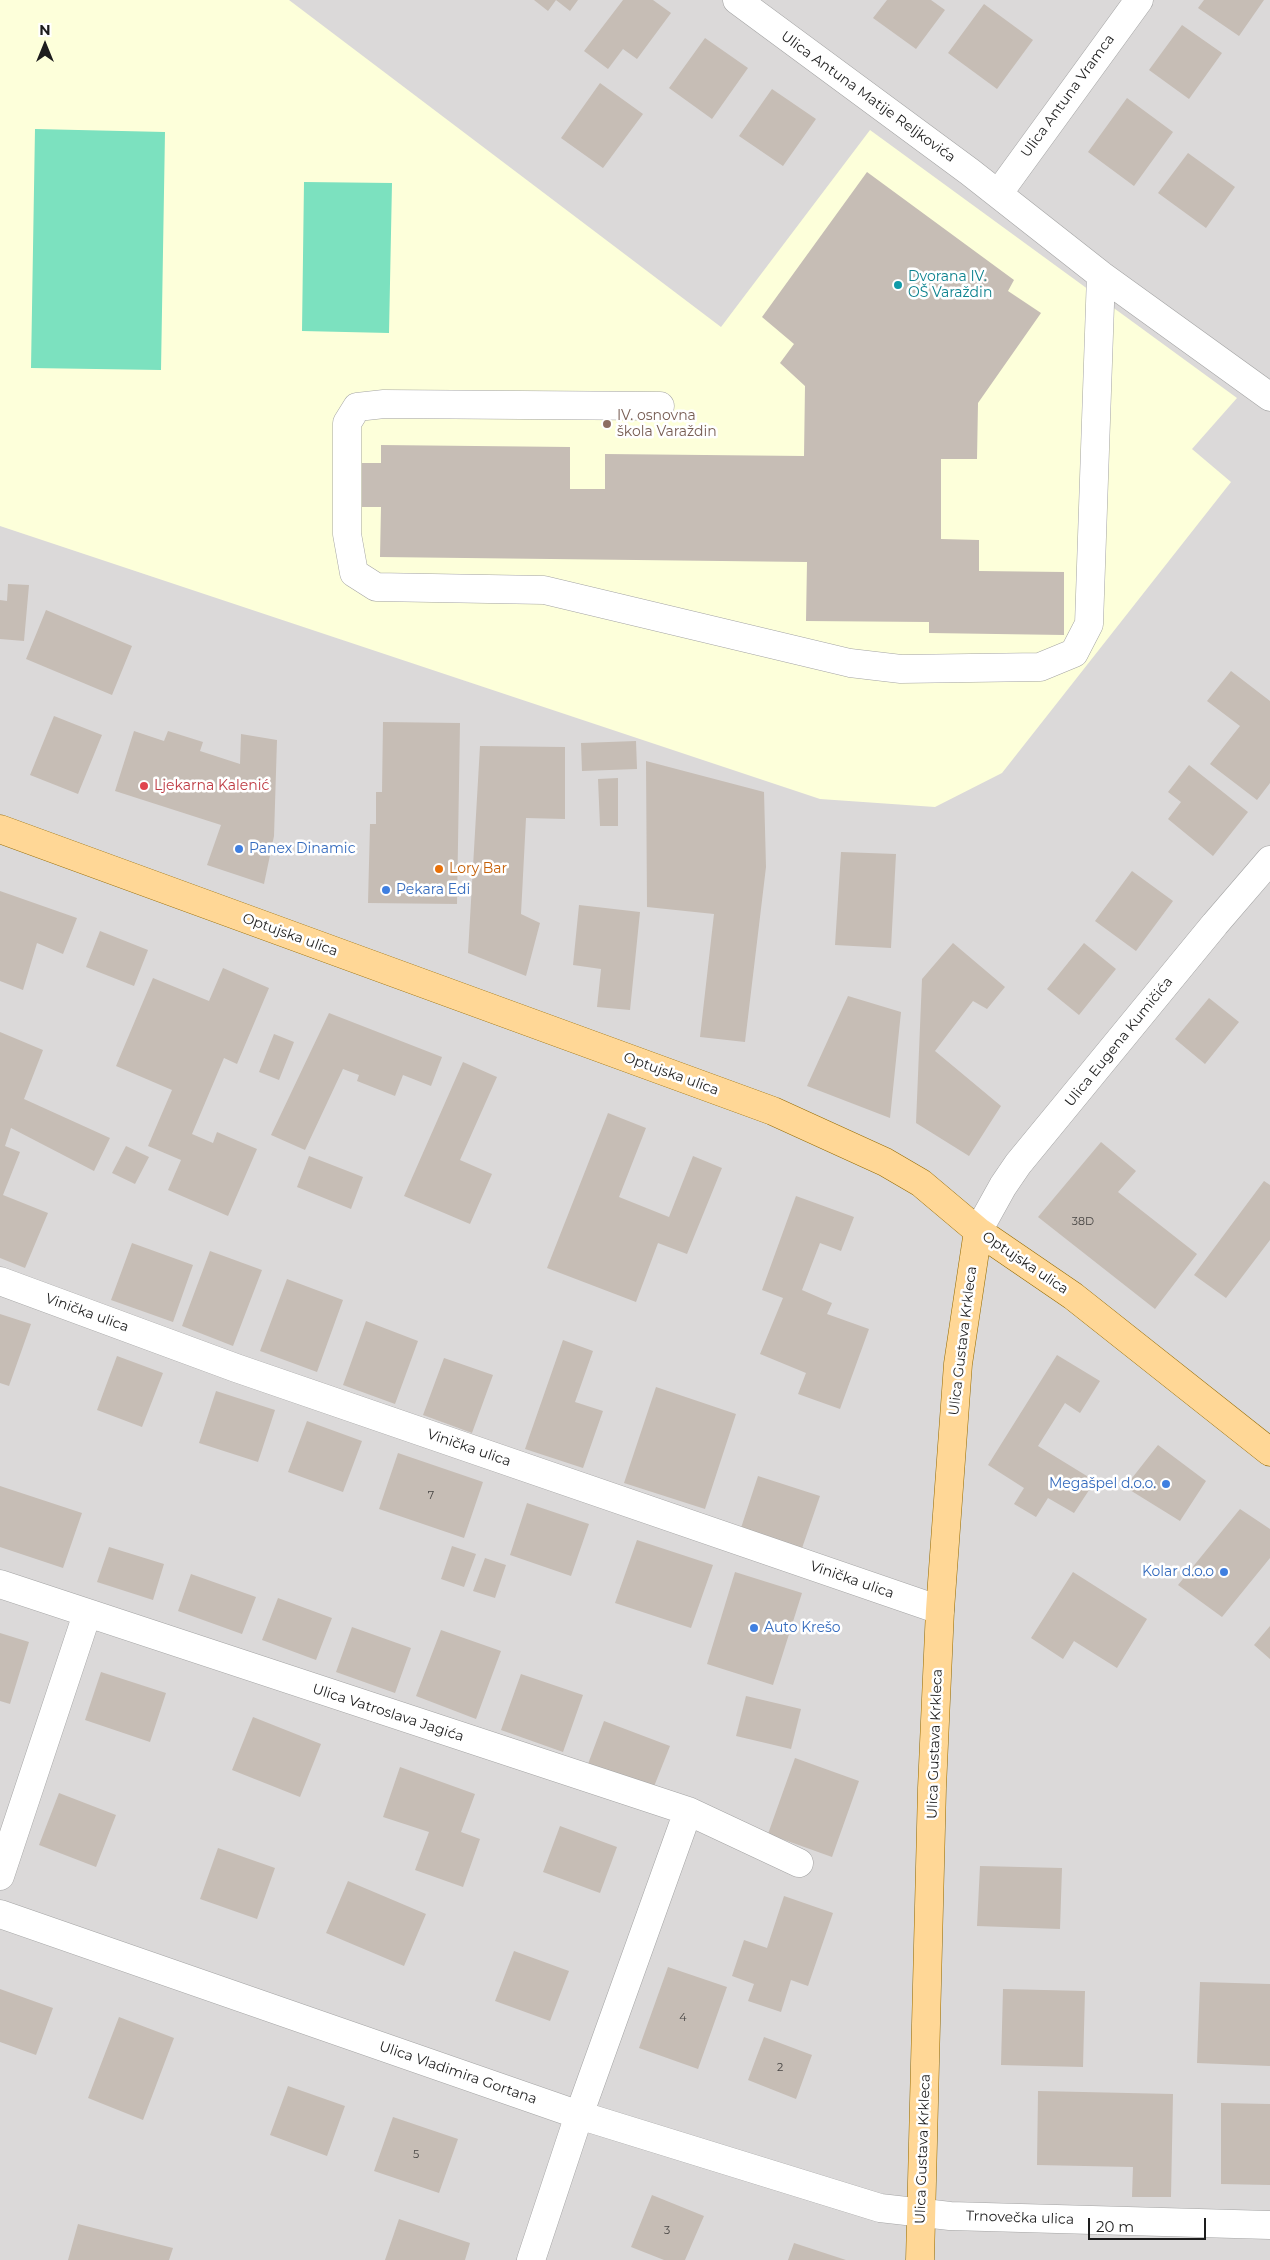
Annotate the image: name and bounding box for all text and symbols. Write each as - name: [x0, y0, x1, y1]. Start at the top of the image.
- north arrow: [20, 20, 70, 70]
- text: N: [39, 21, 51, 39]
- street label: Ulica Antuna Matije Reljkovića: [777, 28, 959, 166]
- street label: Ulica Antuna Vramca: [1018, 31, 1118, 161]
- place label: Dvorana IV. OŠ Varaždin: [908, 269, 992, 302]
- marker: Dvorana IV. OŠ Varaždin: [892, 279, 904, 291]
- place label: IV. osnovna škola Varaždin: [617, 408, 717, 441]
- marker: IV. osnovna škola Varaždin: [601, 418, 613, 430]
- place label: Ljekarna Kalenić: [154, 778, 269, 794]
- marker: Ljekarna Kalenić: [138, 780, 150, 792]
- place label: Panex Dinamic: [249, 841, 356, 857]
- marker: Panex Dinamic: [233, 843, 245, 855]
- place label: Lory Bar: [449, 861, 507, 877]
- marker: Lory Bar: [433, 863, 445, 875]
- place label: Pekara Edi: [396, 882, 470, 898]
- marker: Pekara Edi: [380, 884, 392, 896]
- street label: Optujska ulica: [240, 910, 340, 960]
- street label: Ulica Eugena Kumičića: [1062, 974, 1176, 1110]
- street label: Optujska ulica: [621, 1049, 721, 1099]
- house number: 38D: [1072, 1215, 1094, 1229]
- street label: Optujska ulica: [979, 1228, 1071, 1298]
- street label: Ulica Gustava Krkleca: [946, 1265, 980, 1417]
- street label: Vinička ulica: [43, 1290, 131, 1336]
- street label: Vinička ulica: [425, 1426, 513, 1470]
- place label: Megašpel d.o.o.: [1049, 1476, 1156, 1492]
- marker: Megašpel d.o.o.: [1160, 1478, 1172, 1490]
- house number: 7: [428, 1489, 434, 1503]
- street label: Vinička ulica: [808, 1558, 896, 1602]
- place label: Kolar d.o.o: [1142, 1564, 1214, 1580]
- marker: Kolar d.o.o: [1218, 1566, 1230, 1578]
- place label: Auto Krešo: [764, 1620, 840, 1636]
- marker: Auto Krešo: [748, 1622, 760, 1634]
- street label: Ulica Gustava Krkleca: [924, 1669, 946, 1819]
- street label: Ulica Vatroslava Jagića: [310, 1681, 466, 1745]
- house number: 4: [679, 2011, 687, 2025]
- street label: Ulica Vladimira Gortana: [377, 2038, 539, 2108]
- house number: 2: [777, 2061, 783, 2075]
- street label: Ulica Gustava Krkleca: [912, 2074, 934, 2224]
- house number: 5: [413, 2148, 419, 2162]
- street label: Trnovečka ulica: [966, 2208, 1074, 2228]
- scale bar: [1090, 2208, 1208, 2240]
- text: 20 m: [1096, 2217, 1134, 2236]
- house number: 3: [664, 2224, 670, 2238]

